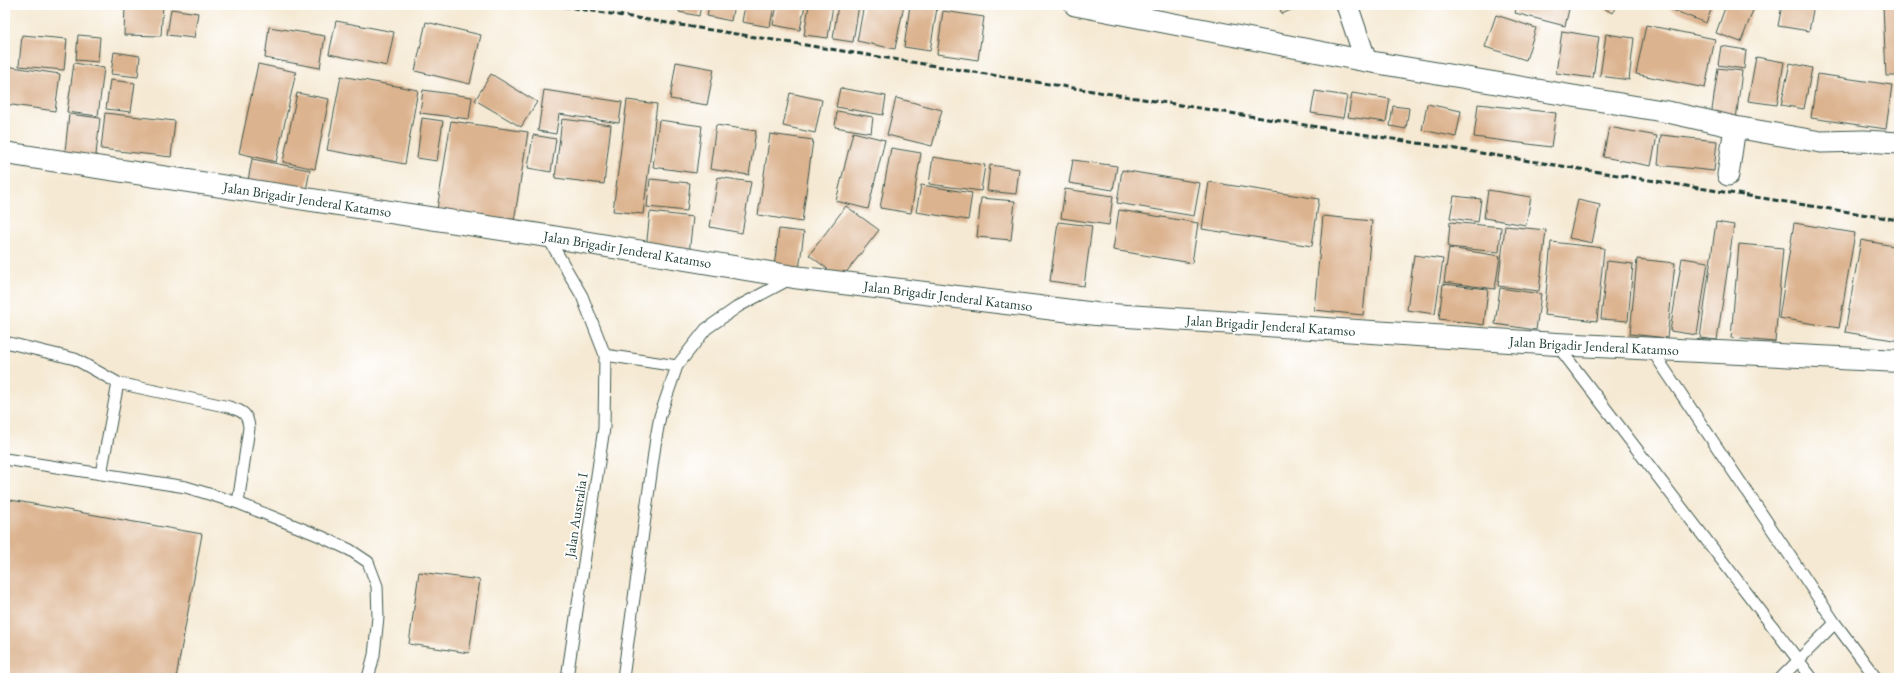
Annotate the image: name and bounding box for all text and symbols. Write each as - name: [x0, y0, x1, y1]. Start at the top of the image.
- street label: Jalan Brigadir Jenderal Katamso: [221, 177, 393, 221]
- street label: Jalan Brigadir Jenderal Katamso: [541, 226, 713, 272]
- street label: Jalan Brigadir Jenderal Katamso: [862, 277, 1034, 315]
- street label: Jalan Brigadir Jenderal Katamso: [1184, 311, 1356, 340]
- street label: Jalan Brigadir Jenderal Katamso: [1508, 332, 1679, 359]
- street label: Jalan Australia I: [560, 471, 592, 560]

